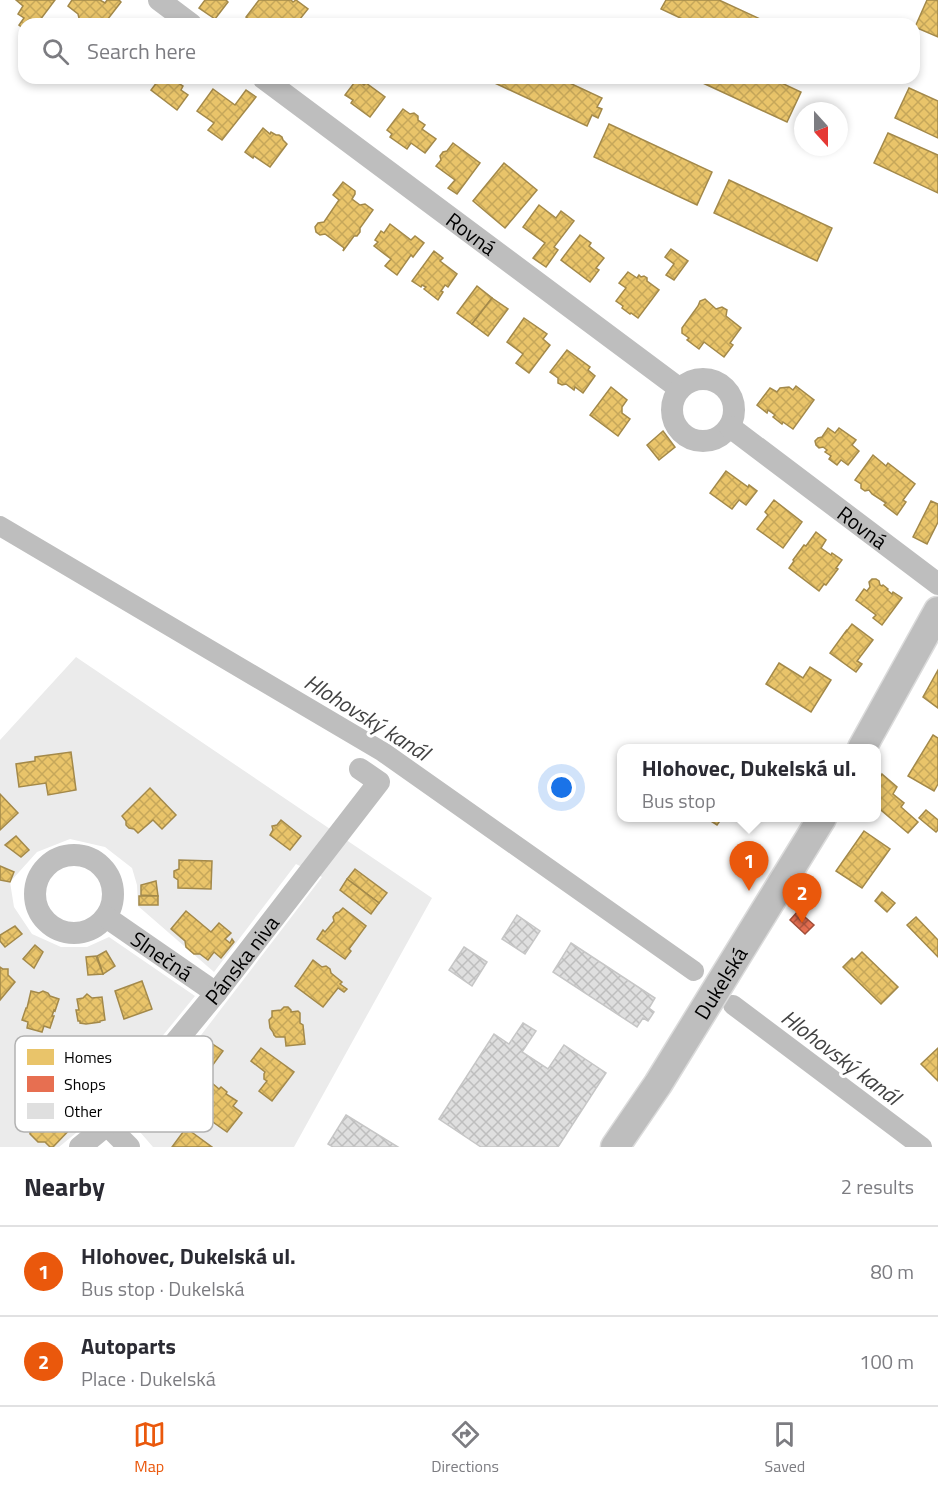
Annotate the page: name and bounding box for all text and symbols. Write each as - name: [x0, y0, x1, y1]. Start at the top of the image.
- search box: [18, 18, 920, 84]
- text: Search here: [87, 34, 196, 68]
- icon: search: [39, 35, 72, 68]
- north arrow: [794, 102, 848, 156]
- street label: Rovná: [440, 204, 504, 263]
- street label: Rovná: [831, 497, 895, 557]
- water label: Hlohovský kanál: [298, 665, 438, 770]
- popup: [617, 744, 881, 822]
- text: Hlohovec, Dukelská ul.: [642, 751, 856, 785]
- your location: [547, 773, 576, 802]
- text: Bus stop: [642, 785, 716, 816]
- pin: 1: [730, 842, 768, 891]
- pin: 2: [782, 874, 822, 923]
- street label: Pánska niva: [197, 908, 287, 1011]
- street label: Slnečná: [124, 923, 200, 989]
- street label: Dukelská: [686, 940, 755, 1025]
- water label: Hlohovský kanál: [774, 1001, 910, 1115]
- legend: [15, 1036, 213, 1132]
- text: Homes: [64, 1045, 112, 1069]
- text: Shops: [64, 1072, 106, 1096]
- text: Other: [64, 1099, 103, 1123]
- text: Nearby: [24, 1167, 105, 1206]
- text: 2 results: [841, 1171, 914, 1202]
- text: Hlohovec, Dukelská ul.: [81, 1239, 296, 1273]
- text: 1: [38, 1256, 49, 1287]
- text: 80 m: [870, 1256, 914, 1287]
- text: Bus stop · Dukelská: [81, 1273, 245, 1304]
- text: Autoparts: [81, 1329, 176, 1363]
- text: 2: [38, 1346, 49, 1377]
- text: 100 m: [859, 1346, 914, 1377]
- text: Place · Dukelská: [81, 1363, 216, 1394]
- tab: Map: [133, 1418, 166, 1478]
- tab: Directions: [431, 1418, 499, 1478]
- tab: Saved: [765, 1418, 805, 1478]

